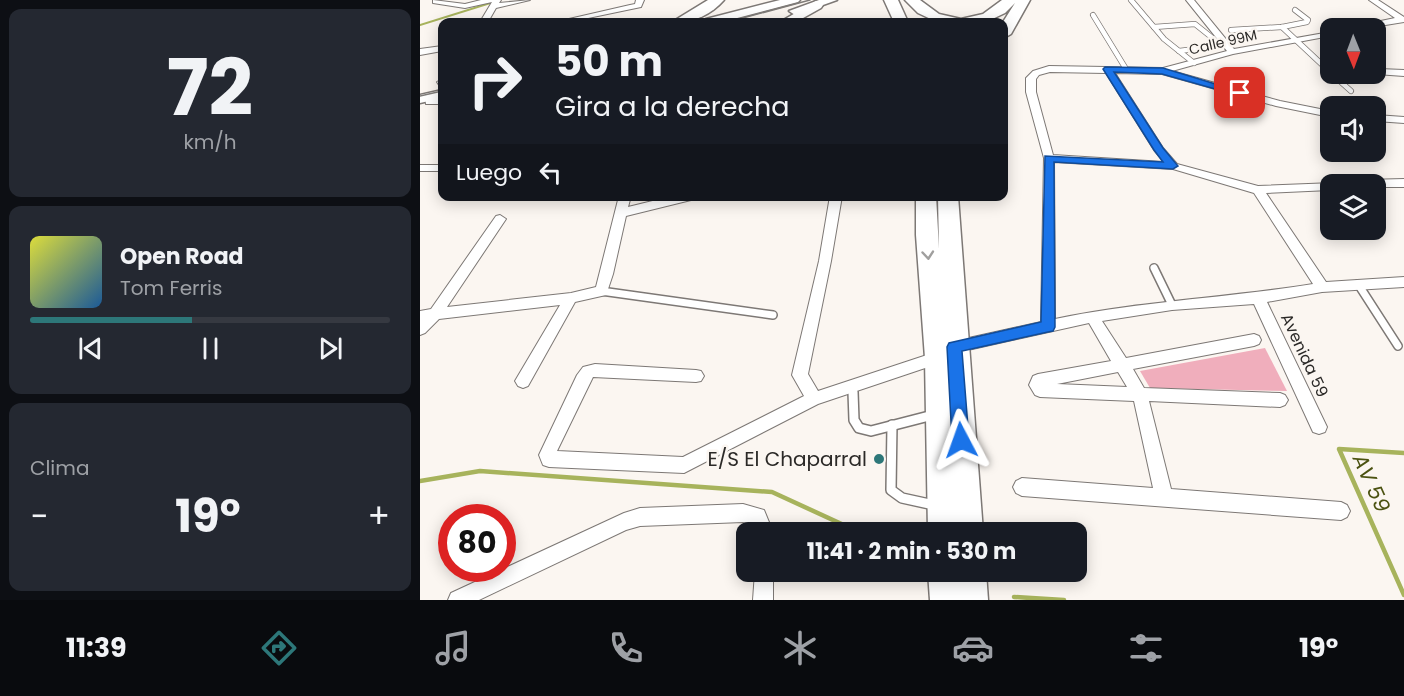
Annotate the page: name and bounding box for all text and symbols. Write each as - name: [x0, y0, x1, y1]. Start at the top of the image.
- north arrow: [1320, 18, 1386, 84]
- map controls: [1320, 18, 1386, 240]
- street label: Calle 99M: [1187, 24, 1259, 60]
- text: 50 m: [555, 32, 663, 91]
- text: 72: [167, 33, 253, 142]
- icon: right: [456, 42, 534, 120]
- pin: [1214, 67, 1265, 118]
- icon: arrive: [1223, 76, 1256, 109]
- text: Gira a la derecha: [555, 88, 789, 125]
- button: sound: [1320, 96, 1386, 162]
- text: km/h: [183, 128, 237, 156]
- icon: left: [534, 156, 567, 189]
- text: Luego: [456, 157, 522, 188]
- button: layers: [1320, 174, 1386, 240]
- text: Open Road: [120, 241, 244, 272]
- one-way arrow: [922, 250, 935, 259]
- text: Tom Ferris: [120, 274, 222, 302]
- street label: Avenida 59: [1275, 310, 1334, 401]
- icon: previous: [74, 332, 107, 365]
- icon: pause: [194, 332, 227, 365]
- icon: next: [314, 332, 347, 365]
- position arrow: [929, 408, 993, 472]
- place label: E/S El Chaparral: [707, 445, 867, 473]
- water label: AV 59: [1345, 448, 1397, 517]
- marker: E/S El Chaparral: [872, 452, 886, 466]
- text: Clima: [30, 454, 89, 482]
- text: 19°: [175, 485, 241, 548]
- text: −: [30, 493, 48, 540]
- text: +: [367, 493, 390, 540]
- speed limit sign: 80: [438, 504, 516, 582]
- text: 11:41 · 2 min · 530 m: [807, 536, 1016, 567]
- icon: directions: [258, 627, 300, 669]
- icon: music: [432, 627, 474, 669]
- icon: phone: [605, 627, 647, 669]
- icon: climate: [779, 627, 821, 669]
- icon: car: [952, 627, 994, 669]
- icon: filters: [1125, 627, 1167, 669]
- text: 11:39: [66, 629, 127, 666]
- text: 19°: [1299, 629, 1338, 666]

